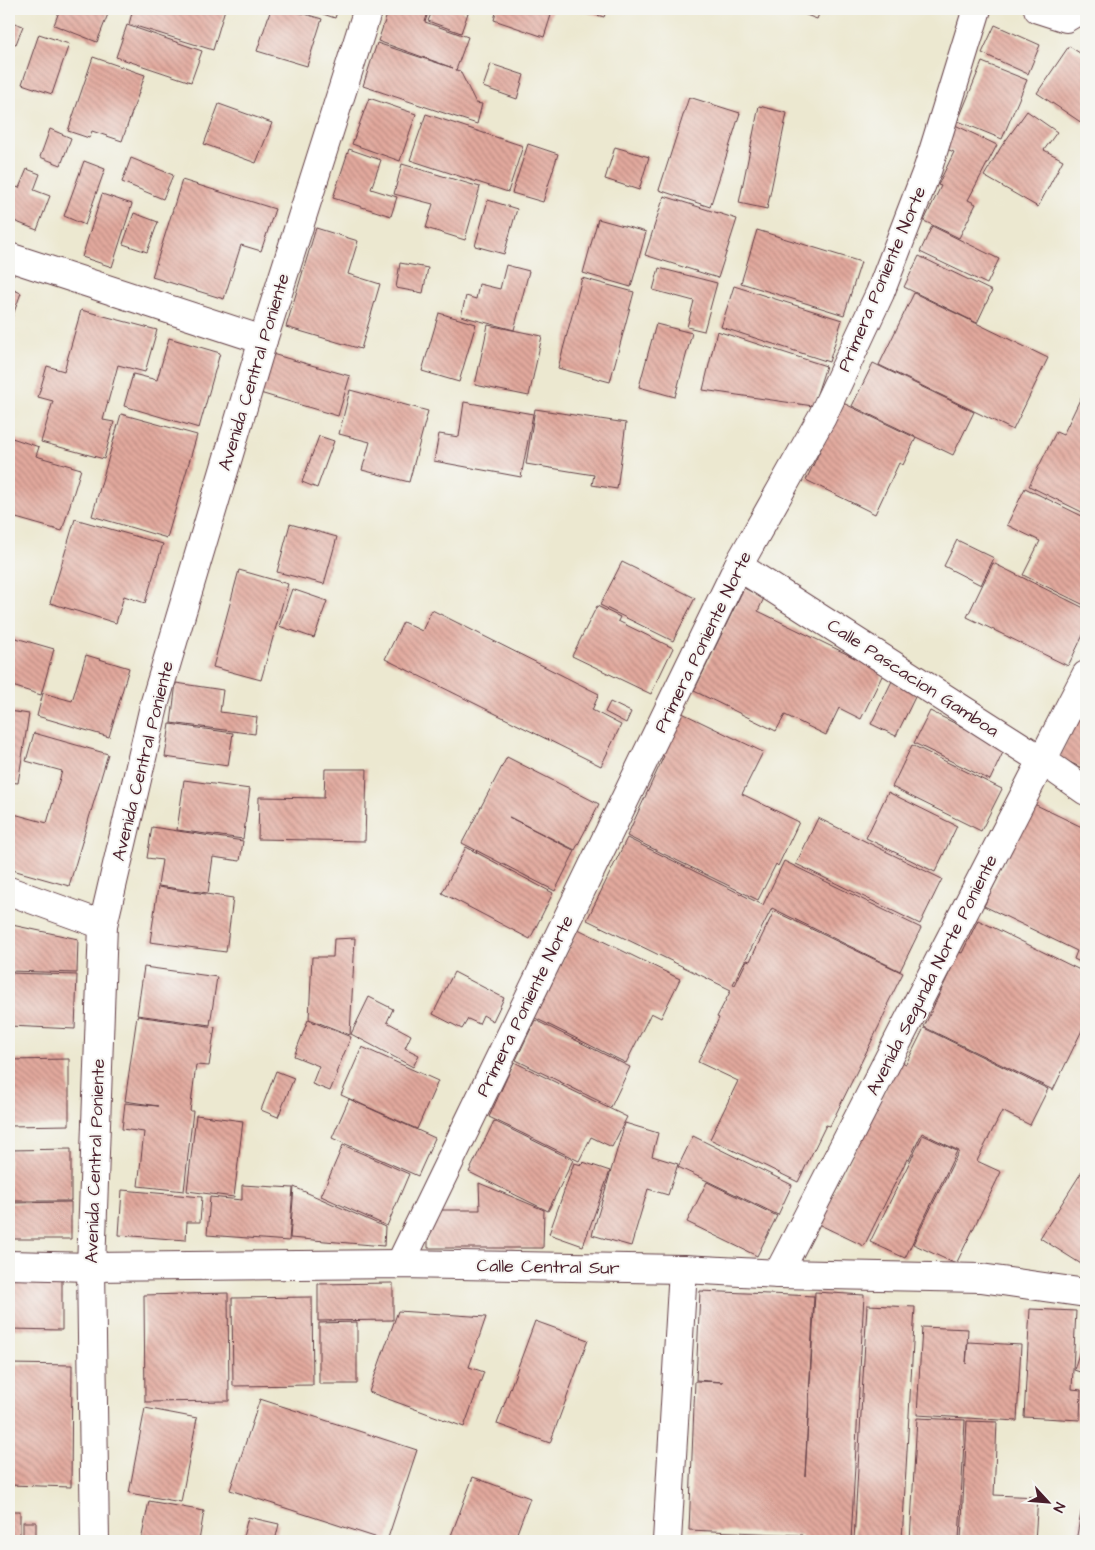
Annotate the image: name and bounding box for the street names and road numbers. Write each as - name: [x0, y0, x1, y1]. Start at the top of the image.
- street label: Primera Poniente Norte: [832, 182, 932, 375]
- street label: Avenida Central Poniente: [212, 270, 296, 474]
- street label: Primera Poniente Norte: [648, 547, 758, 737]
- street label: Calle Pascacion Gamboa: [822, 613, 1004, 743]
- street label: Avenida Central Poniente: [106, 658, 180, 863]
- street label: Avenida Segunda Norte Poniente: [860, 850, 1005, 1100]
- street label: Primera Poniente Norte: [470, 911, 580, 1101]
- street label: Avenida Central Poniente: [79, 1058, 111, 1264]
- street label: Calle Central Sur: [476, 1253, 620, 1281]

